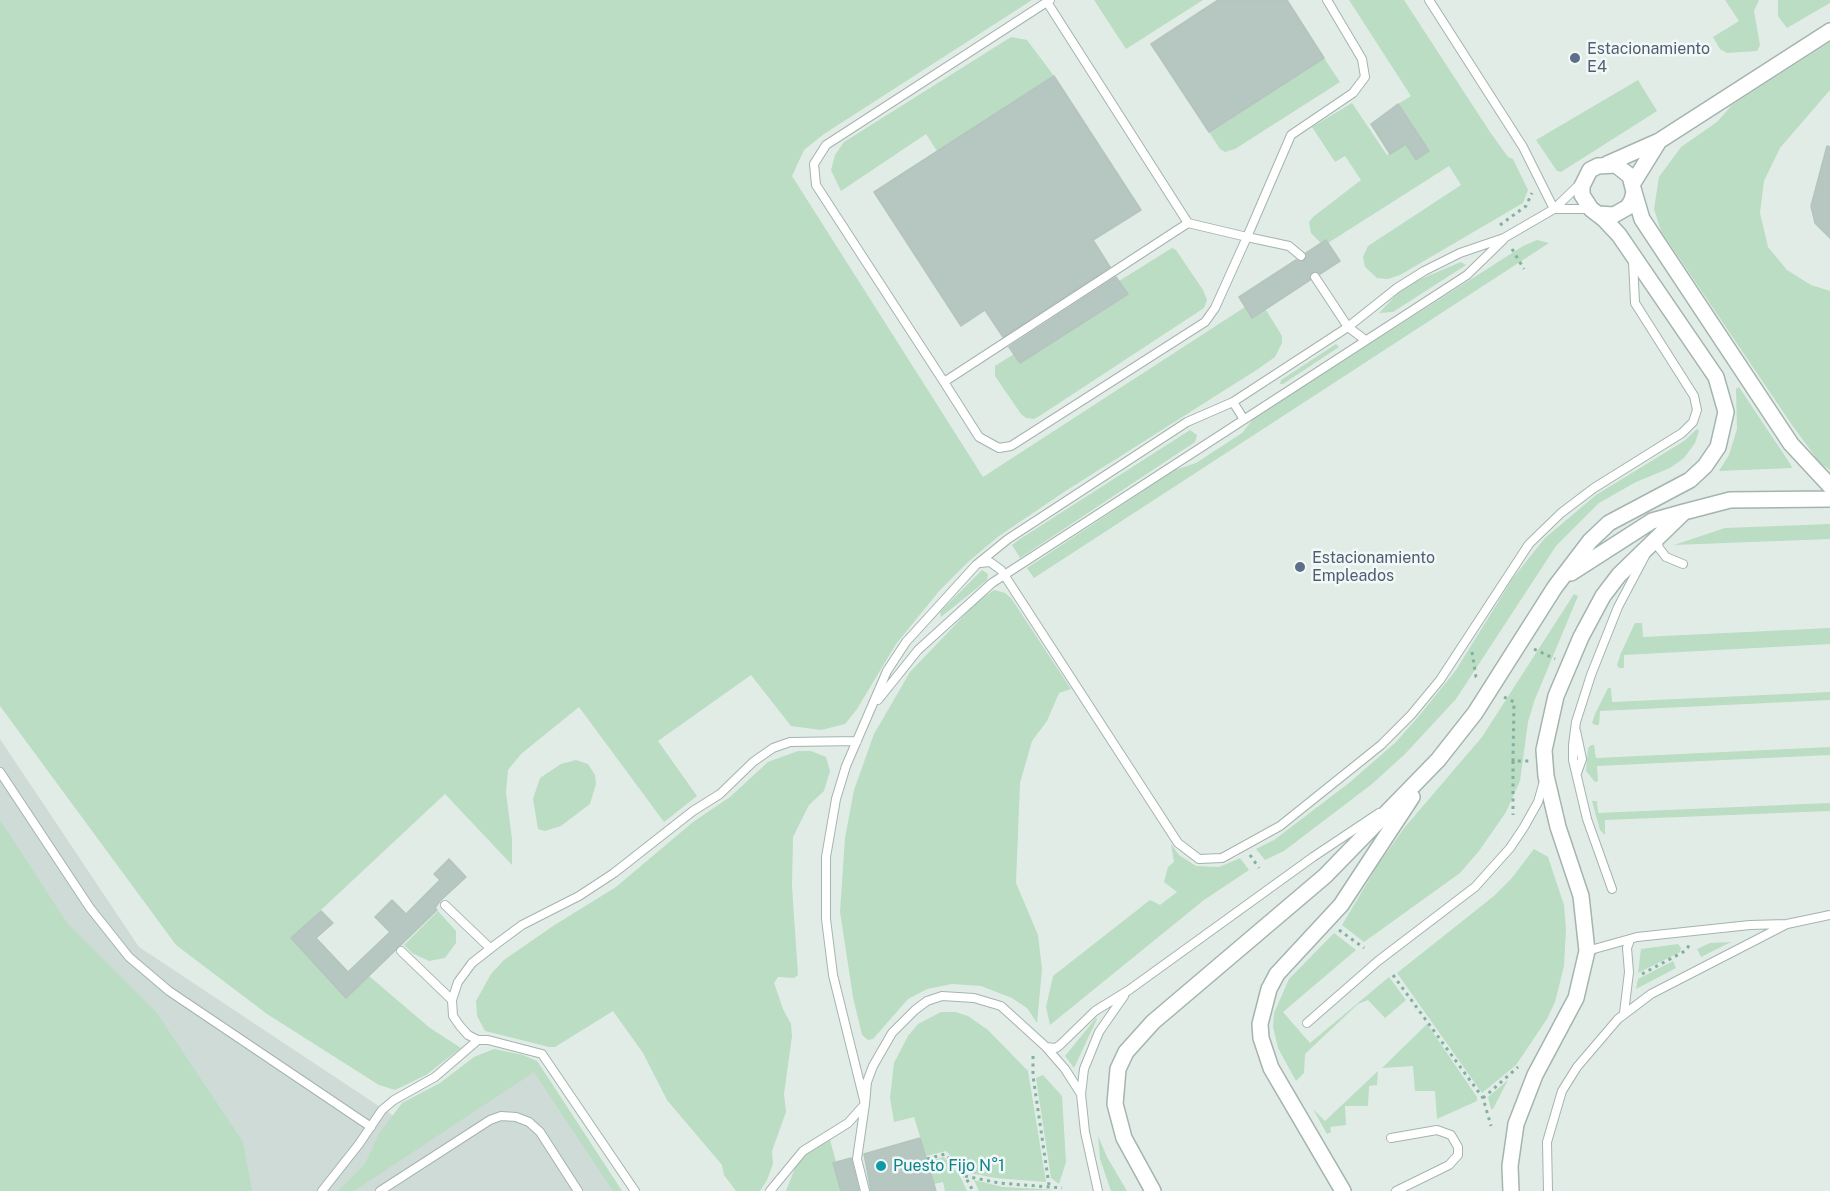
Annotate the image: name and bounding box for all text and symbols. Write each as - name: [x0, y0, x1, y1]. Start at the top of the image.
- place label: Estacionamiento E4: [1587, 39, 1710, 77]
- marker: Estacionamiento E4: [1568, 51, 1582, 65]
- place label: Estacionamiento Empleados: [1312, 548, 1435, 586]
- marker: Estacionamiento Empleados: [1293, 560, 1307, 574]
- place label: Puesto Fijo N°1: [893, 1156, 1005, 1176]
- marker: Puesto Fijo N°1: [874, 1159, 888, 1173]

